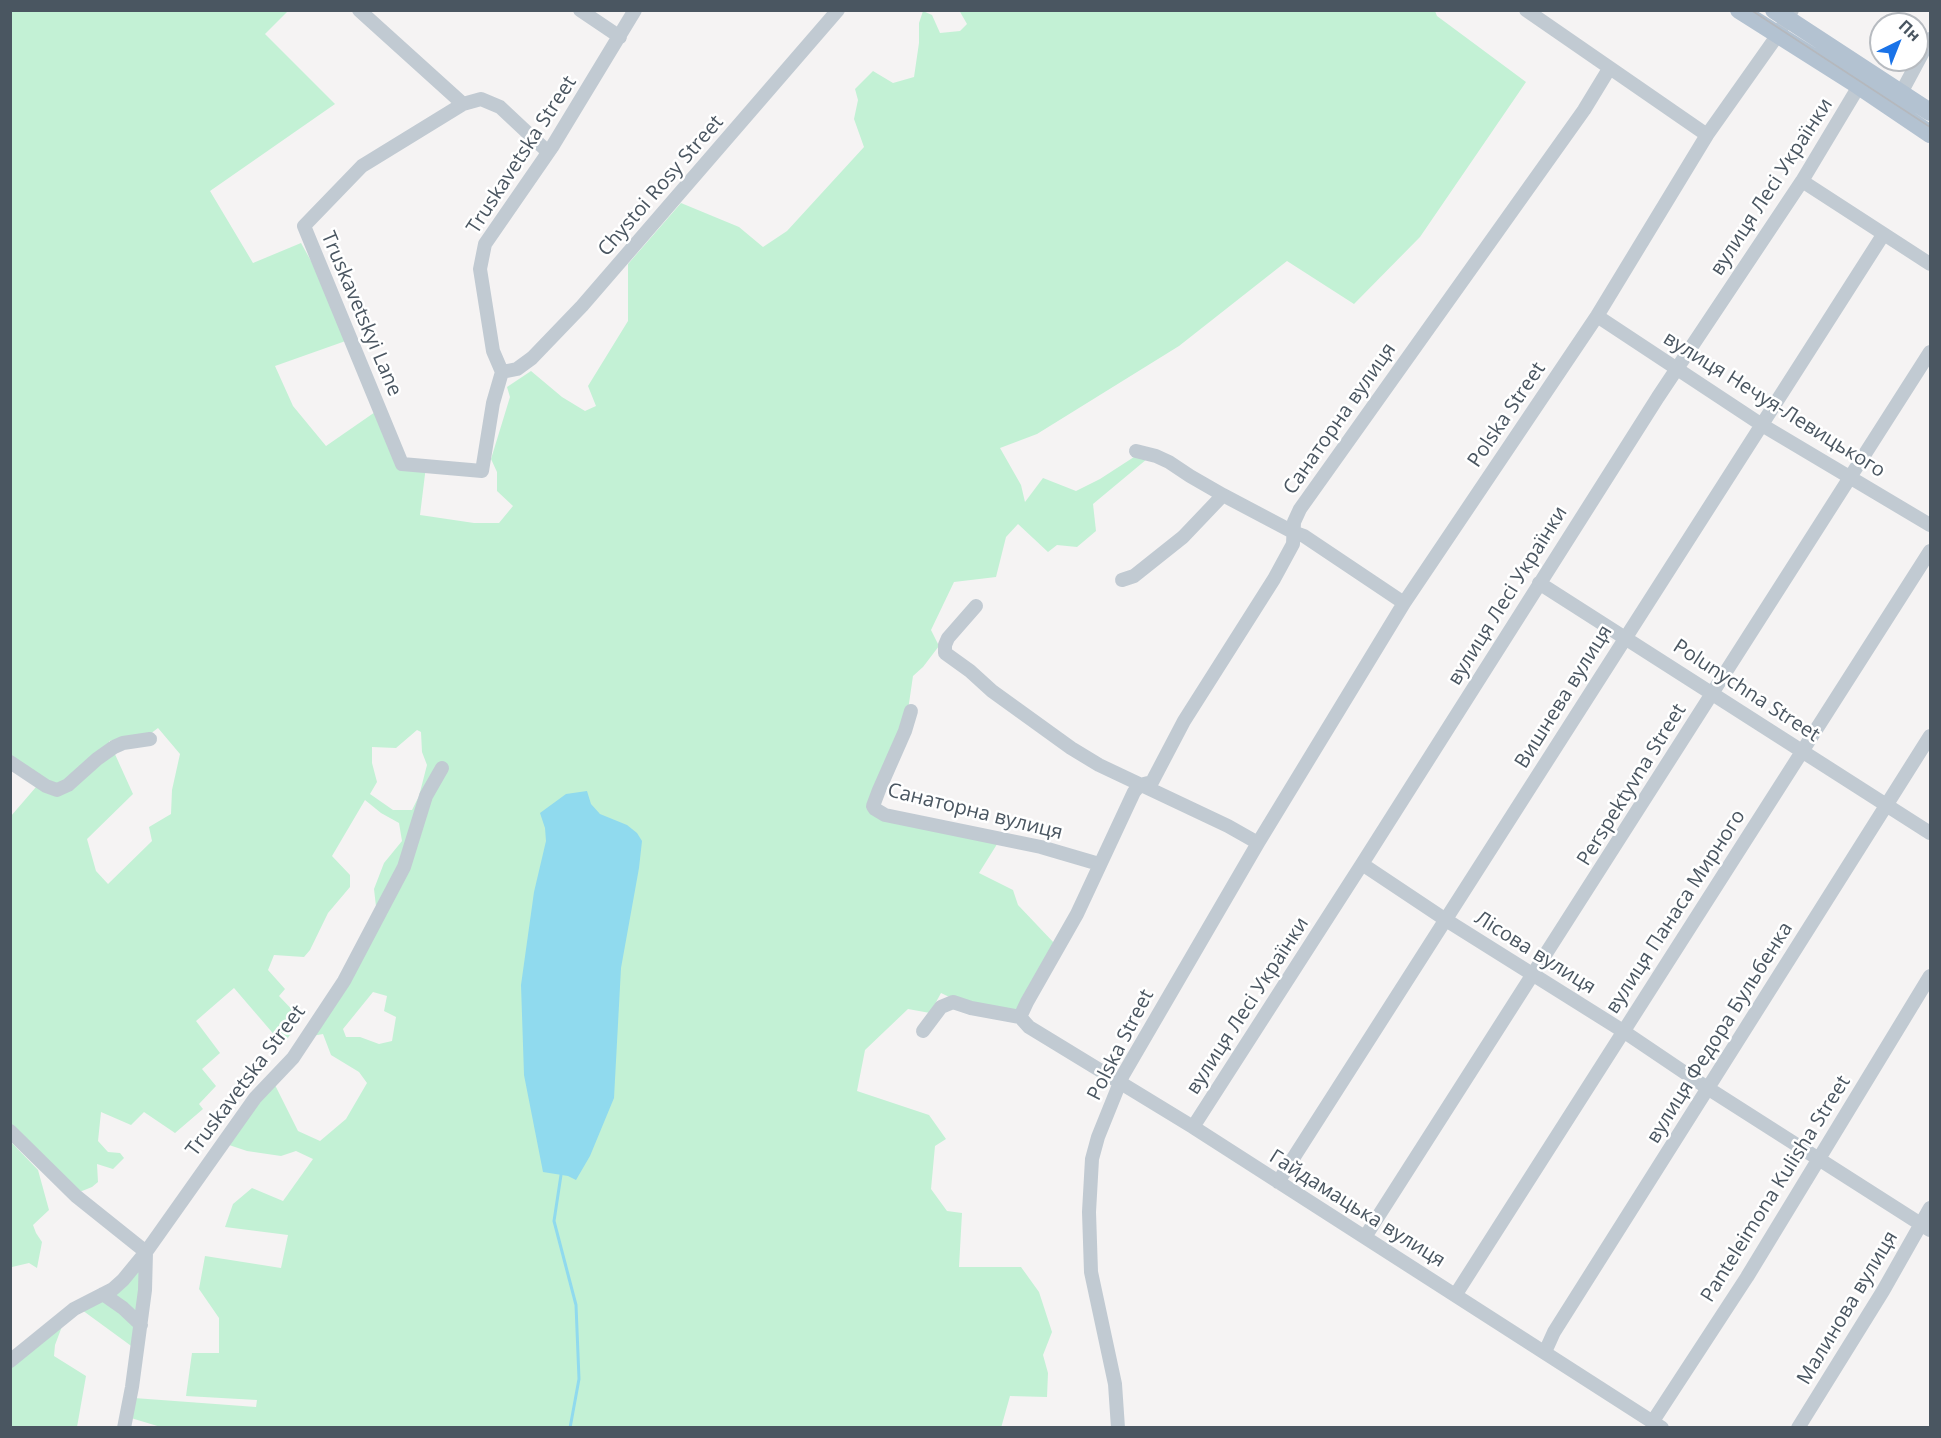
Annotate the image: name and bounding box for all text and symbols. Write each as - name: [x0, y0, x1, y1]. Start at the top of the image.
- north arrow: [1869, 12, 1929, 72]
- text: Пн: [1894, 15, 1926, 46]
- street label: Truskavetska Street: [462, 72, 582, 238]
- street label: вулиця Лесі Українки: [1706, 94, 1838, 280]
- street label: Chystoi Rosy Street: [593, 111, 729, 261]
- street label: Truskavetskyi Lane: [316, 228, 406, 400]
- street label: вулиця Нечуя-Левицького: [1659, 327, 1889, 483]
- street label: Санаторна вулиця: [1279, 339, 1401, 499]
- street label: Polska Street: [1463, 358, 1551, 472]
- street label: вулиця Лесі Українки: [1443, 502, 1573, 690]
- street label: Вишнева вулиця: [1510, 621, 1618, 773]
- street label: Polunychna Street: [1668, 635, 1824, 747]
- street label: Perspektyvna Street: [1572, 700, 1692, 870]
- street label: Санаторна вулиця: [885, 779, 1065, 845]
- street label: вулиця Панаса Мирного: [1601, 806, 1751, 1018]
- street label: Лісова вулиця: [1470, 906, 1600, 1000]
- street label: вулиця Лесі Українки: [1182, 913, 1314, 1099]
- street label: вулиця Федора Бульбенка: [1642, 918, 1798, 1148]
- street label: Polska Street: [1083, 986, 1159, 1104]
- street label: Truskavetska Street: [181, 1001, 311, 1161]
- street label: Panteleimona Kulisha Street: [1696, 1071, 1856, 1307]
- street label: Гайдамацька вулиця: [1265, 1145, 1449, 1273]
- street label: Малинова вулиця: [1793, 1227, 1903, 1389]

